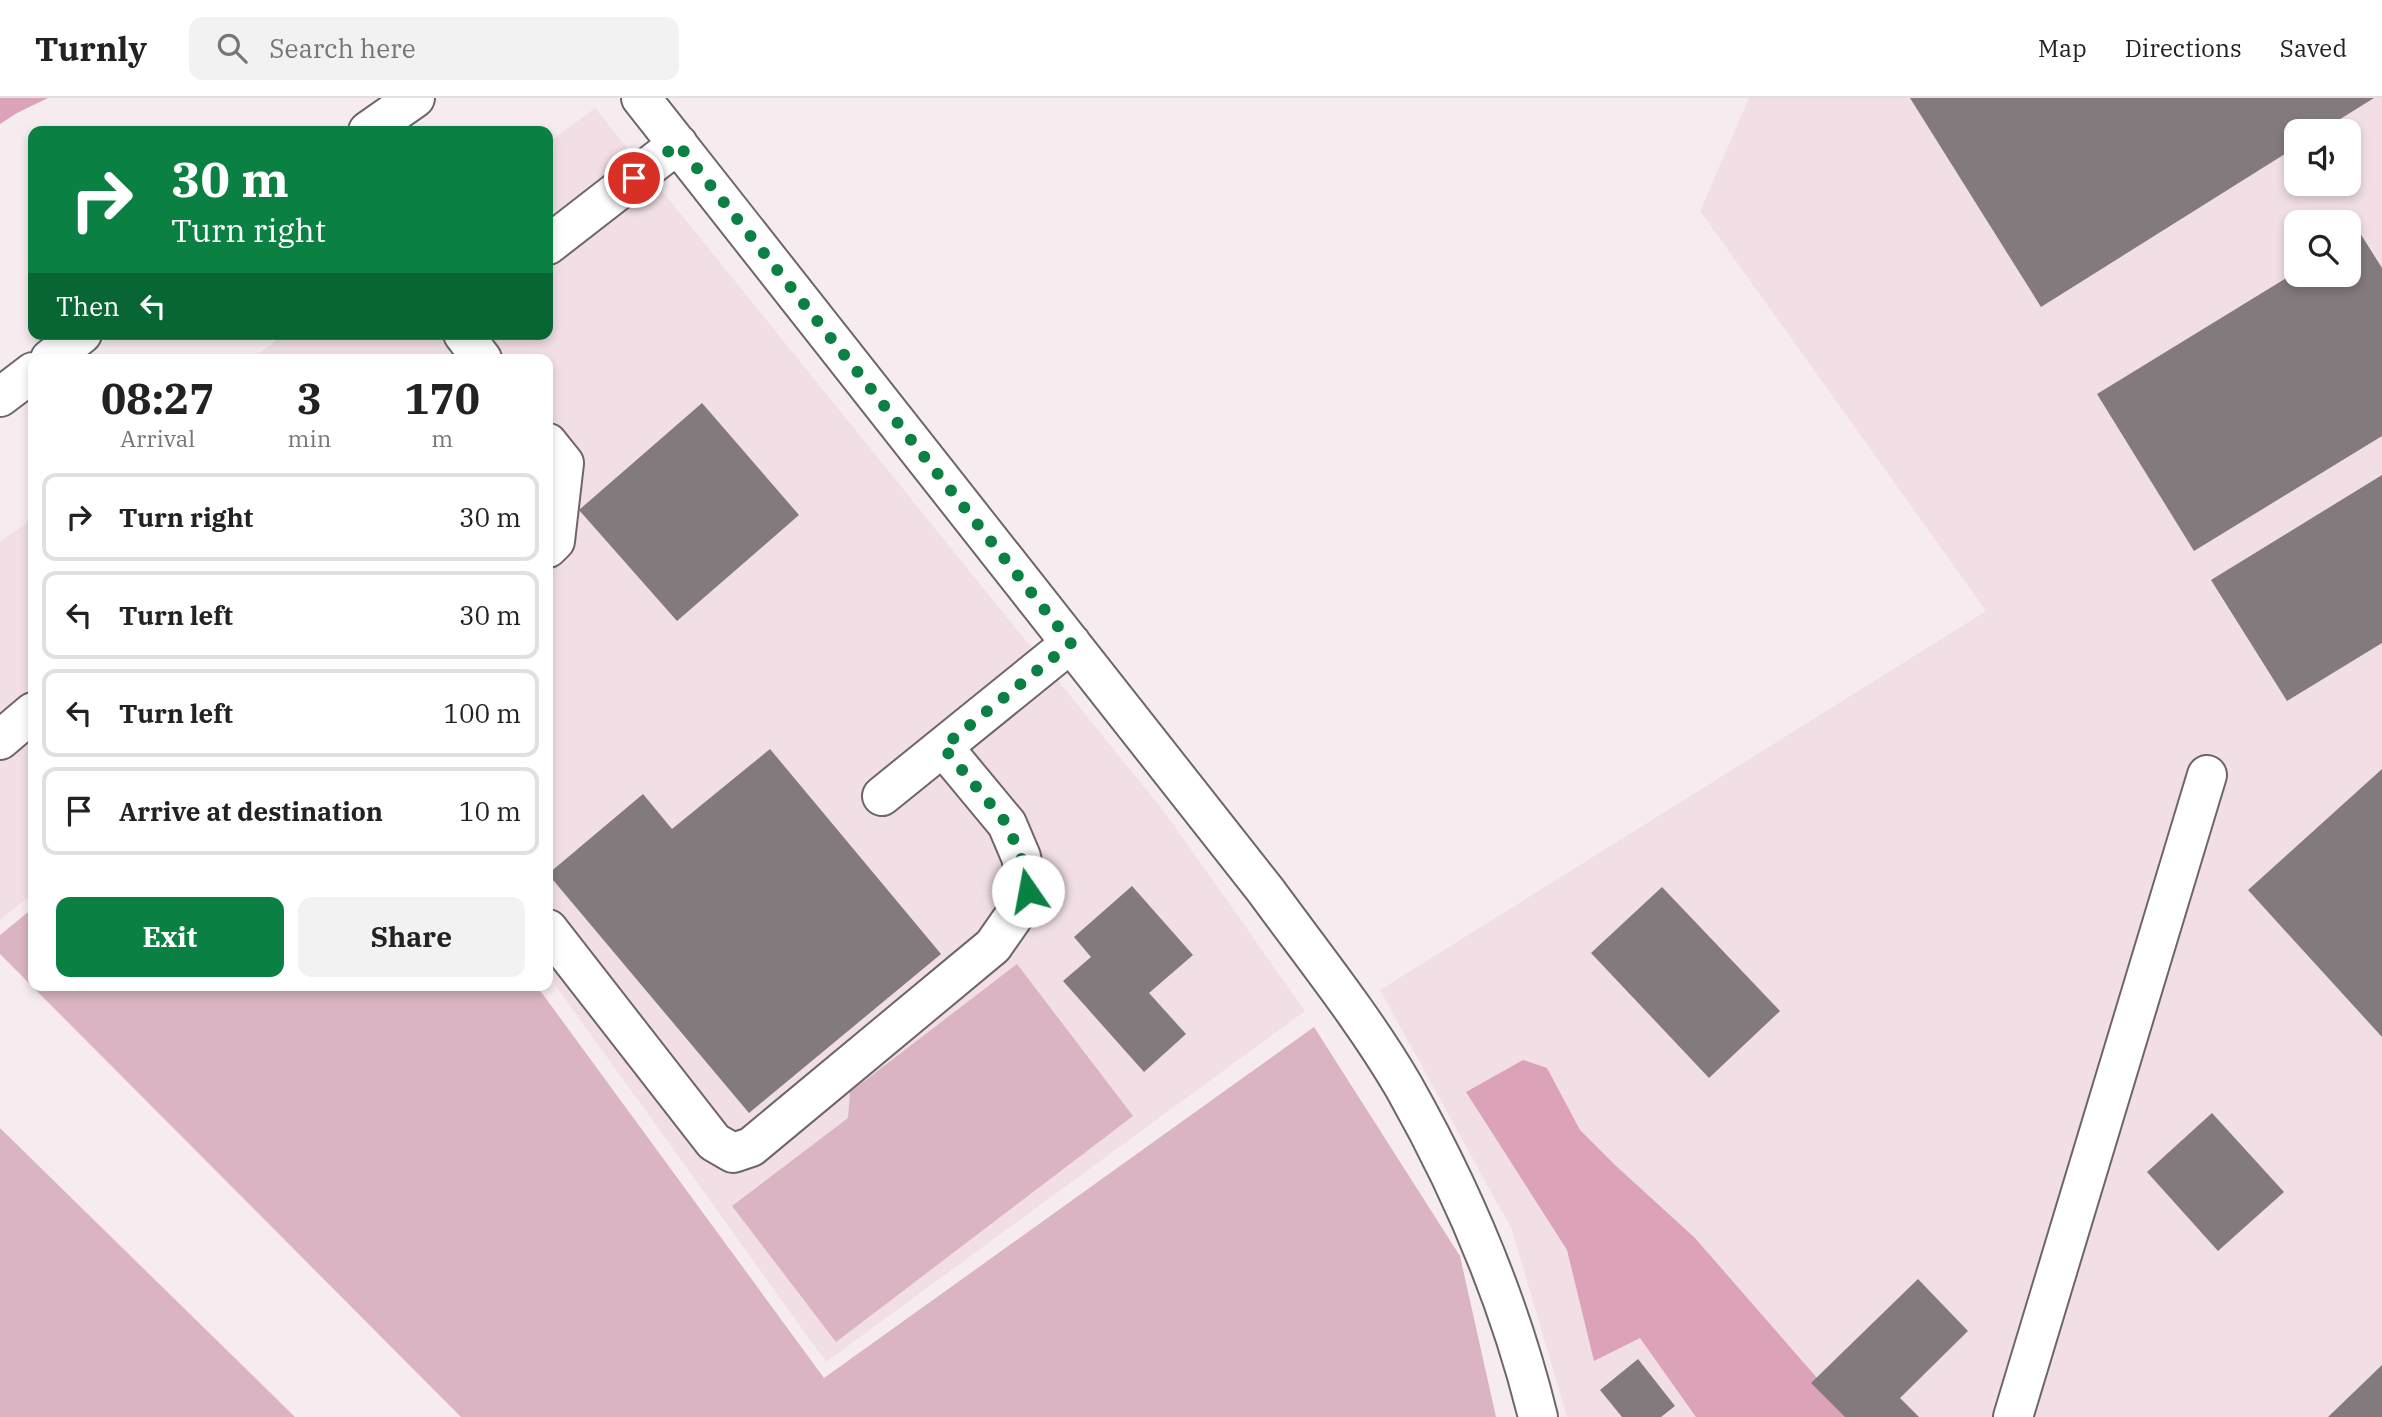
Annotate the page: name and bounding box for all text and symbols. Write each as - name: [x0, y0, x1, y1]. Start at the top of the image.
- search box: [189, 17, 679, 80]
- text: Turnly: [35, 27, 147, 70]
- icon: search: [213, 29, 251, 67]
- text: Search here: [269, 31, 416, 65]
- text: Map: [2038, 32, 2087, 64]
- text: Directions: [2125, 32, 2242, 64]
- text: Saved: [2280, 32, 2347, 64]
- map controls: [2284, 119, 2361, 287]
- button: sound: [2284, 119, 2361, 196]
- text: 30 m: [171, 147, 289, 210]
- pin: [604, 148, 664, 208]
- icon: right: [56, 154, 147, 245]
- icon: arrive: [615, 159, 653, 197]
- text: Turn right: [171, 209, 326, 251]
- button: search: [2284, 210, 2361, 287]
- icon: left: [134, 287, 172, 325]
- text: Then: [56, 289, 120, 323]
- text: 08:27: [101, 371, 215, 426]
- text: 3: [297, 371, 322, 426]
- text: 170: [404, 371, 480, 426]
- text: Arrival: [120, 423, 195, 453]
- text: min: [288, 423, 331, 453]
- text: m: [431, 423, 453, 453]
- icon: right: [60, 498, 98, 536]
- text: Turn right: [119, 500, 253, 534]
- text: 30 m: [459, 500, 521, 534]
- icon: left: [60, 596, 98, 634]
- text: Turn left: [119, 598, 233, 632]
- text: 30 m: [459, 598, 521, 632]
- icon: left: [60, 694, 98, 732]
- text: Turn left: [119, 696, 233, 730]
- text: 100 m: [443, 696, 521, 730]
- icon: arrive: [60, 792, 98, 830]
- text: Arrive at destination: [119, 794, 383, 828]
- text: 10 m: [459, 794, 521, 828]
- position arrow: [991, 854, 1065, 928]
- button: Exit: [56, 897, 284, 977]
- button: Share: [298, 897, 525, 977]

